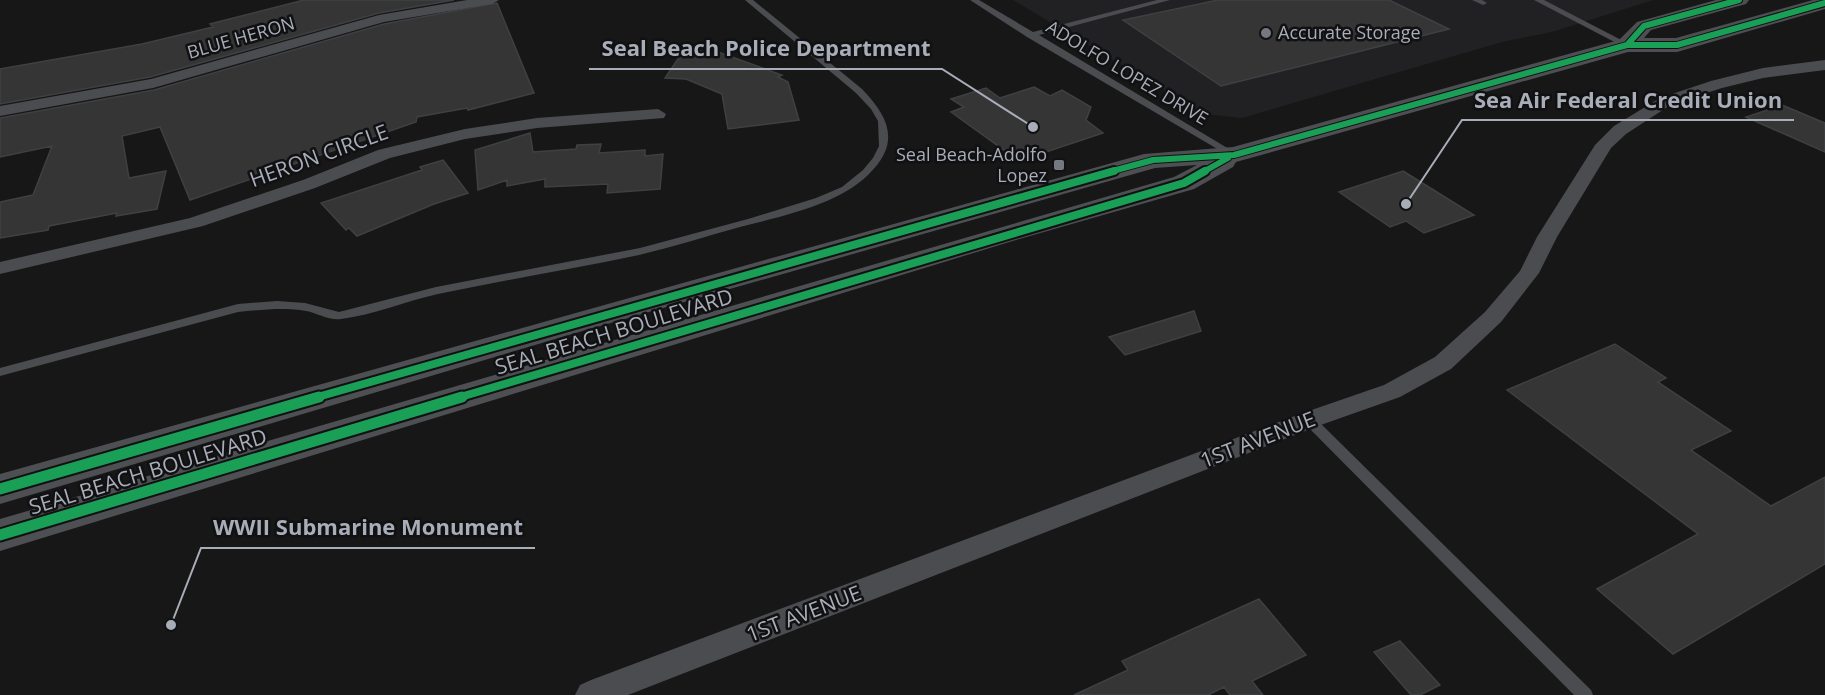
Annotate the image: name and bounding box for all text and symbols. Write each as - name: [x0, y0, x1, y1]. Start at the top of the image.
- street label: BLUE HERON: [184, 10, 297, 64]
- street label: ADOLFO LOPEZ DRIVE: [1042, 14, 1213, 130]
- place label: Accurate Storage: [1278, 20, 1421, 44]
- marker: Accurate Storage: [1259, 26, 1273, 40]
- callout: Seal Beach Police Department: [589, 29, 942, 69]
- text: Seal Beach Police Department: [602, 32, 930, 62]
- callout: Sea Air Federal Credit Union: [1462, 80, 1794, 120]
- text: Sea Air Federal Credit Union: [1474, 84, 1782, 114]
- street label: HERON CIRCLE: [245, 117, 392, 193]
- place label: Seal Beach-Adolfo Lopez: [896, 142, 1047, 187]
- marker: Seal Beach-Adolfo Lopez: [1052, 158, 1066, 172]
- street label: SEAL BEACH BOULEVARD: [491, 281, 736, 381]
- street label: 1ST AVENUE: [1196, 404, 1319, 474]
- street label: SEAL BEACH BOULEVARD: [25, 421, 270, 521]
- callout: WWII Submarine Monument: [201, 508, 535, 548]
- text: WWII Submarine Monument: [213, 511, 523, 541]
- street label: 1ST AVENUE: [742, 578, 865, 648]

